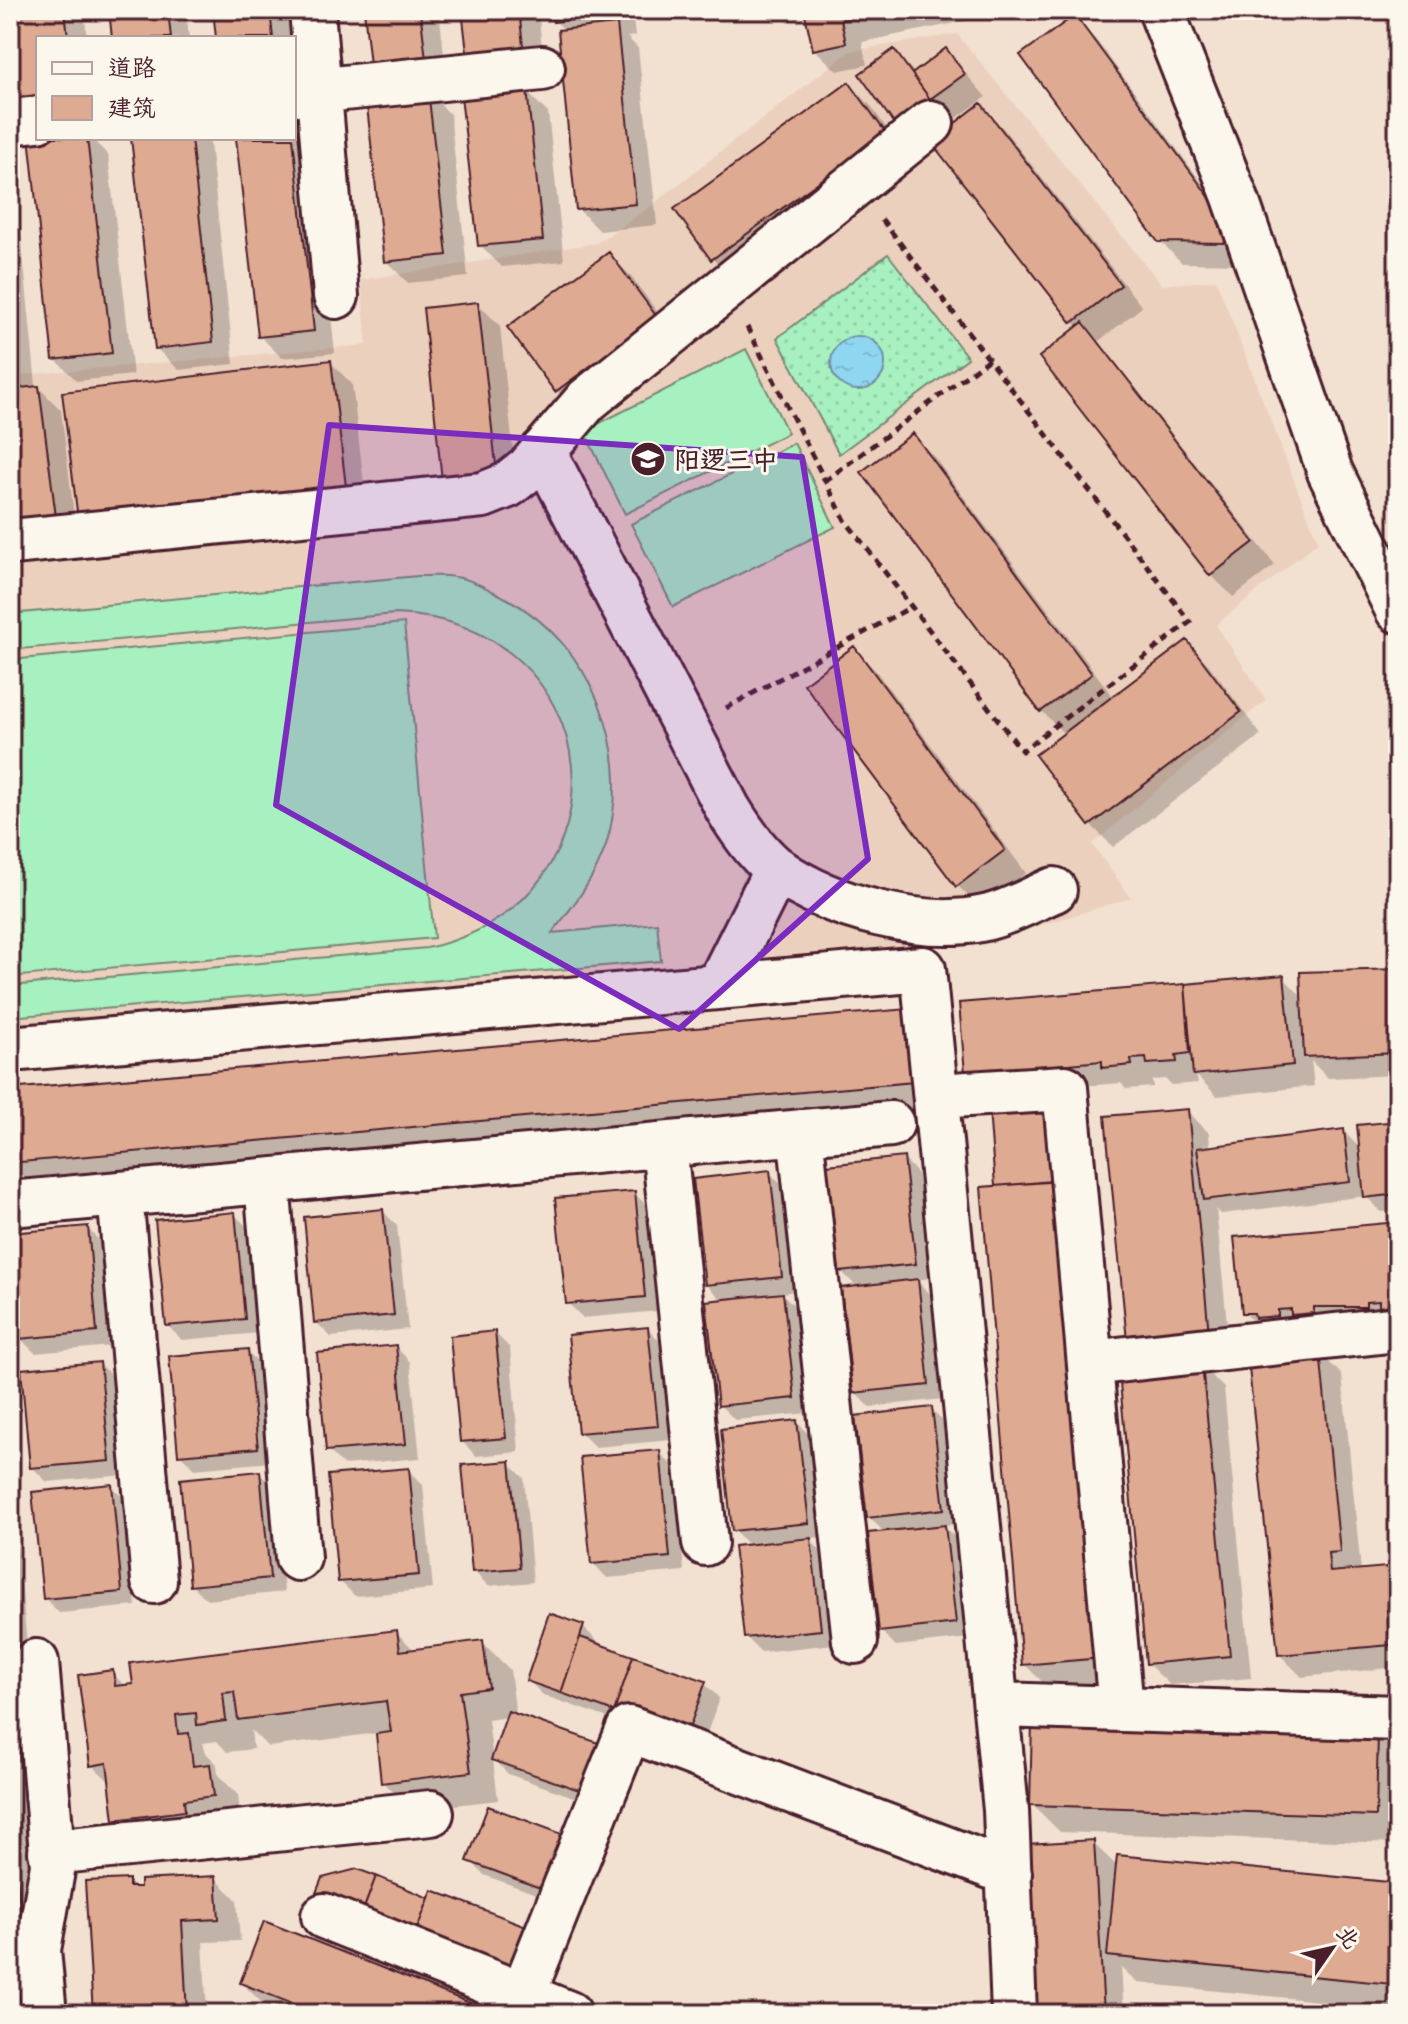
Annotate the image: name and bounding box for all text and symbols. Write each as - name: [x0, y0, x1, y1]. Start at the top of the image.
- legend: [36, 36, 296, 140]
- text: 道路: [108, 51, 156, 83]
- text: 建筑: [108, 91, 156, 123]
- school or university icon: 阳逻三中: [629, 440, 667, 478]
- place label: 阳逻三中: [674, 442, 778, 477]
- north arrow: [1292, 1908, 1372, 1988]
- text: 北: [1330, 1919, 1367, 1954]

